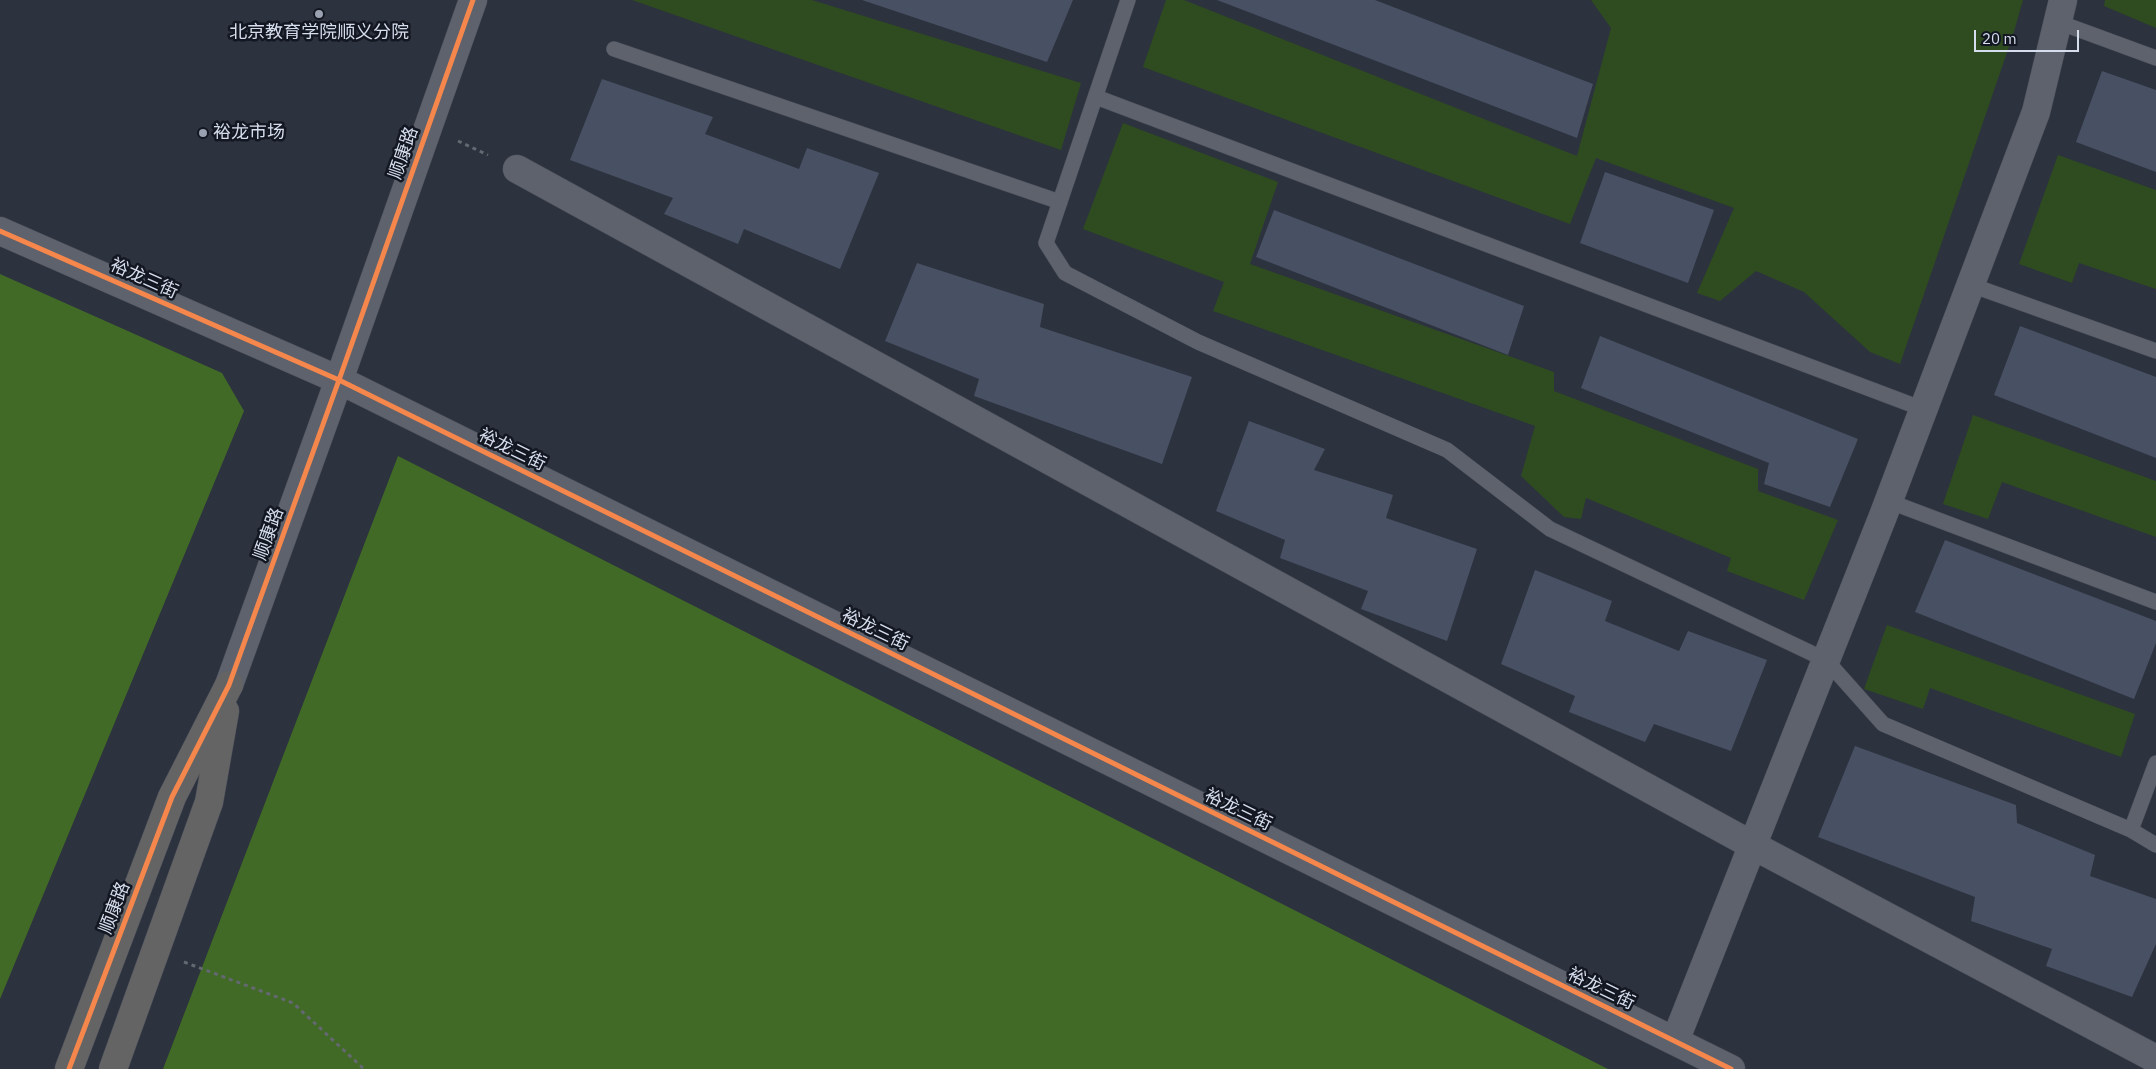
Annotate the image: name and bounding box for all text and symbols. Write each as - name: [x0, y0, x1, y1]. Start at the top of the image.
- marker: 北京教育学院顺义分院: [313, 8, 325, 20]
- scale bar: [1976, 20, 2081, 52]
- place label: 北京教育学院顺义分院: [229, 22, 409, 44]
- text: 20 m: [1982, 29, 2017, 48]
- place label: 裕龙市场: [213, 122, 285, 144]
- street label: 顺康路: [385, 124, 423, 182]
- marker: 裕龙市场: [197, 127, 209, 139]
- street label: 裕龙三街: [107, 254, 181, 304]
- street label: 裕龙三街: [475, 425, 549, 475]
- street label: 顺康路: [250, 505, 288, 563]
- street label: 裕龙三街: [838, 605, 912, 655]
- street label: 裕龙三街: [1201, 785, 1275, 835]
- street label: 顺康路: [95, 879, 135, 937]
- street label: 裕龙三街: [1564, 964, 1638, 1014]

